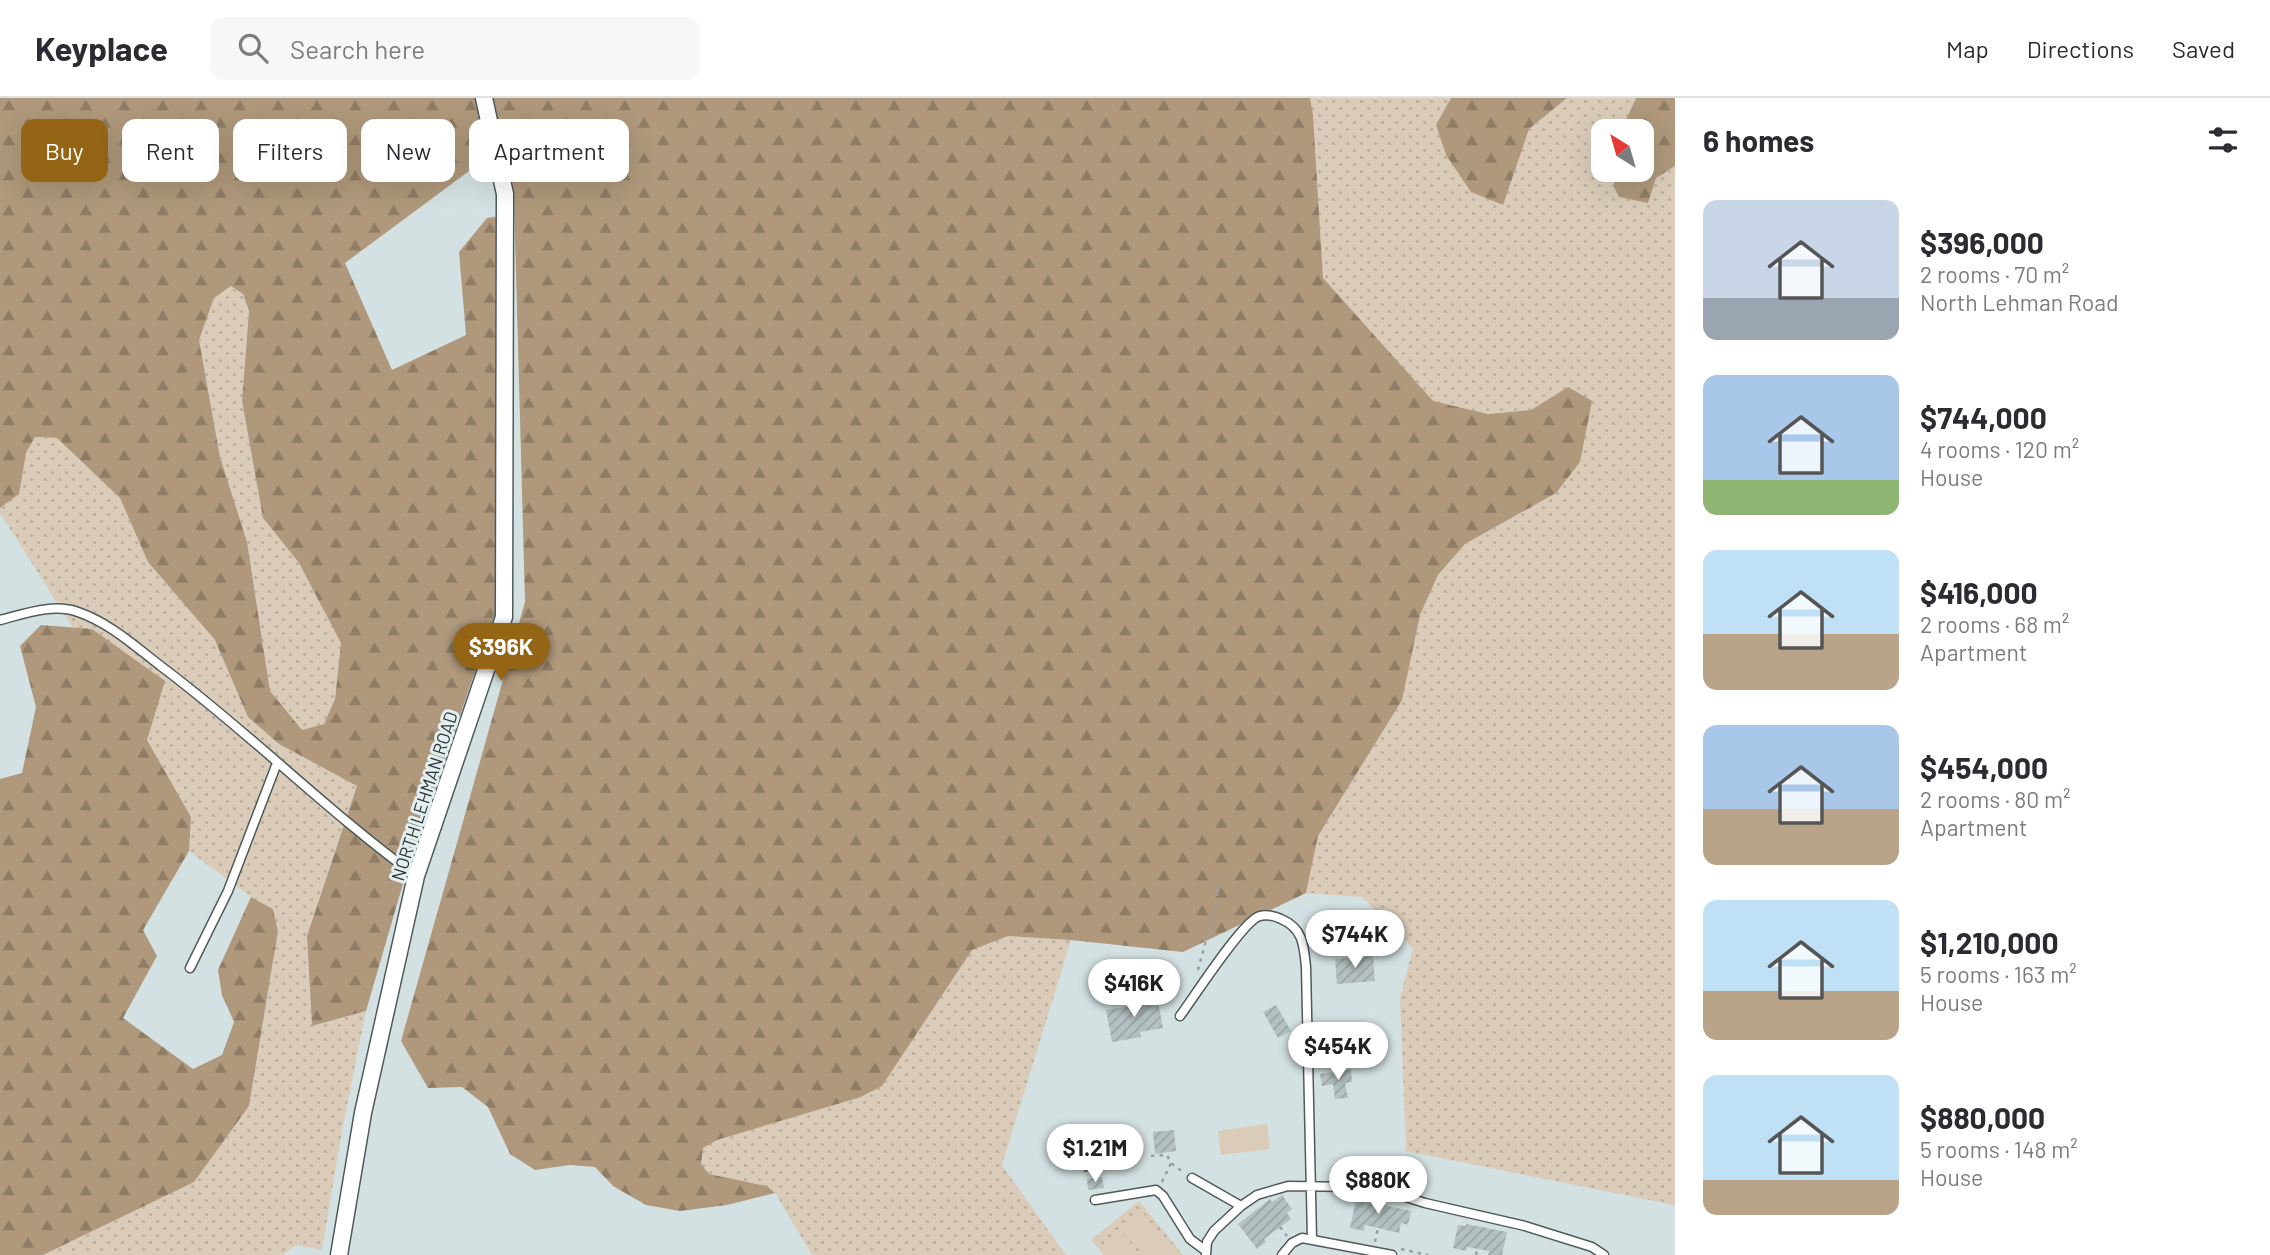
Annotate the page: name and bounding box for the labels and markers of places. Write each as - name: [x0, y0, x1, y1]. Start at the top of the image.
- pin: $396K: [452, 624, 550, 683]
- pin: $744K: [1306, 910, 1404, 970]
- pin: $416K: [1085, 960, 1183, 1019]
- pin: $454K: [1289, 1023, 1387, 1082]
- pin: $1.21M: [1038, 1124, 1152, 1184]
- pin: $880K: [1329, 1156, 1427, 1216]

